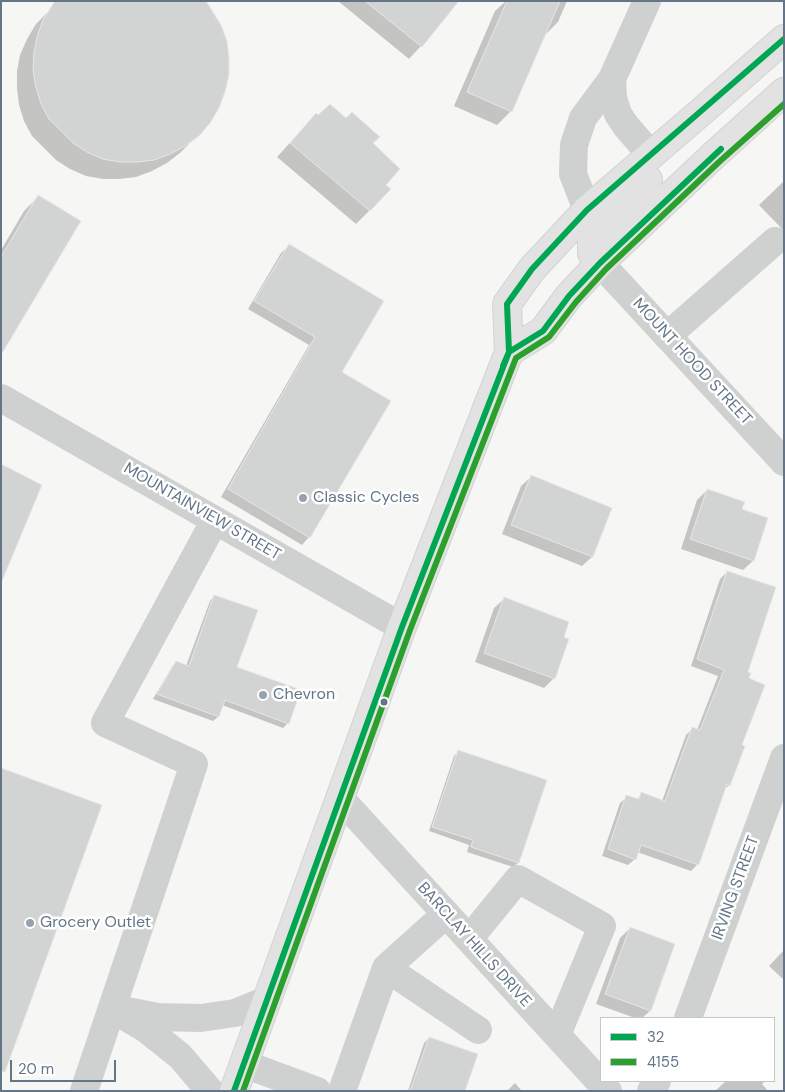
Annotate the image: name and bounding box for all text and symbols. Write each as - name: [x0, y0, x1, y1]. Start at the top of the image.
- street label: MOUNT HOOD STREET: [628, 295, 756, 429]
- street label: MOUNTAINVIEW STREET: [120, 459, 284, 565]
- place label: Classic Cycles: [313, 488, 420, 508]
- marker: Classic Cycles: [297, 492, 309, 504]
- place label: Chevron: [273, 685, 335, 705]
- marker: Chevron: [257, 689, 269, 701]
- unlabelled marker: [379, 697, 389, 707]
- street label: IRVING STREET: [708, 833, 764, 943]
- street label: BARCLAY HILLS DRIVE: [413, 879, 535, 1011]
- place label: Grocery Outlet: [40, 913, 151, 933]
- marker: Grocery Outlet: [24, 917, 36, 929]
- legend: [600, 1017, 775, 1082]
- text: 32: [647, 1027, 665, 1047]
- scale bar: [12, 1050, 119, 1082]
- text: 4155: [647, 1052, 679, 1072]
- text: 20 m: [18, 1059, 54, 1079]

